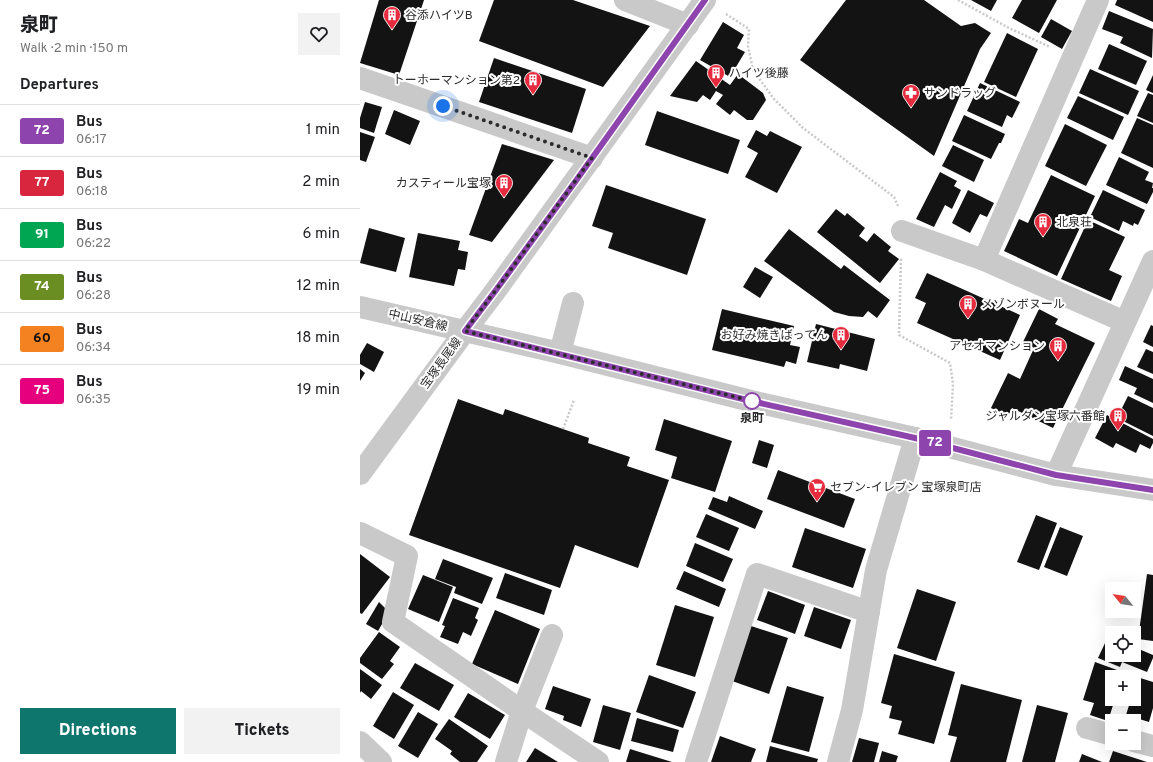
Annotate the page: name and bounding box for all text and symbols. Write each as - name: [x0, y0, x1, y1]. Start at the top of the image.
- building icon: 谷添ハイツB: [382, 5, 402, 30]
- place label: 谷添ハイツB: [405, 8, 473, 24]
- button: heart: [298, 13, 340, 55]
- text: 泉町: [20, 14, 58, 38]
- text: Walk · 2 min · 150 m: [20, 41, 128, 57]
- building icon: ハイツ後藤: [706, 63, 726, 88]
- place label: ハイツ後藤: [729, 66, 789, 82]
- building icon: トーホーマンション第2: [523, 70, 543, 95]
- place label: トーホーマンション第2: [393, 73, 520, 89]
- text: Departures: [20, 76, 99, 95]
- pharmacy icon: サンドラッグ: [901, 83, 921, 108]
- place label: サンドラッグ: [924, 86, 996, 102]
- your location: [433, 96, 453, 116]
- text: Bus: [76, 113, 103, 132]
- text: 1 min: [306, 121, 340, 140]
- text: 72: [34, 122, 50, 139]
- text: 06:17: [76, 132, 107, 148]
- text: Bus: [76, 165, 103, 184]
- text: 2 min: [302, 173, 340, 192]
- building icon: カスティール宝塚: [494, 173, 514, 198]
- text: 77: [35, 174, 50, 191]
- place label: カスティール宝塚: [396, 176, 491, 192]
- text: 06:18: [76, 184, 108, 200]
- building icon: 北泉荘: [1033, 212, 1053, 237]
- place label: 北泉荘: [1056, 215, 1092, 231]
- text: Bus: [76, 217, 103, 236]
- text: 6 min: [303, 225, 340, 244]
- text: 91: [35, 226, 49, 243]
- text: 06:22: [76, 236, 111, 252]
- text: Bus: [76, 269, 103, 288]
- text: 12 min: [297, 277, 340, 296]
- text: 74: [34, 278, 50, 295]
- text: 06:28: [76, 288, 111, 304]
- building icon: メゾンボヌール: [958, 294, 978, 319]
- place label: メゾンボヌール: [981, 297, 1065, 313]
- street label: 中山安倉線: [387, 306, 449, 336]
- text: Bus: [76, 321, 103, 340]
- building icon: お好み焼きばってん: [831, 325, 851, 350]
- place label: お好み焼きばってん: [721, 328, 828, 344]
- text: 18 min: [297, 329, 340, 348]
- text: 60: [33, 330, 51, 347]
- street label: 宝塚長尾線: [418, 335, 466, 393]
- building icon: アセオマンション: [1048, 336, 1068, 361]
- place label: アセオマンション: [949, 339, 1045, 355]
- text: 06:34: [76, 340, 111, 356]
- text: Bus: [76, 373, 103, 392]
- text: 19 min: [297, 381, 340, 400]
- text: 75: [34, 382, 50, 399]
- text: 06:35: [76, 392, 111, 408]
- marker: 泉町: [743, 392, 761, 410]
- building icon: ジャルダン宝塚六番館: [1108, 406, 1128, 431]
- place label: ジャルダン宝塚六番館: [986, 409, 1105, 425]
- place label: 泉町: [740, 411, 764, 427]
- line badge: 72: [917, 430, 953, 456]
- text: 72: [927, 434, 943, 451]
- supermarket icon: セブン-イレブン 宝塚泉町店: [807, 477, 827, 502]
- place label: セブン-イレブン 宝塚泉町店: [830, 480, 982, 496]
- north arrow: [1105, 582, 1141, 618]
- map controls: [1105, 582, 1141, 750]
- button: locate: [1105, 626, 1141, 662]
- button: +: [1105, 670, 1141, 706]
- button: Directions: [20, 708, 176, 754]
- button: Tickets: [184, 708, 340, 754]
- button: −: [1105, 714, 1141, 750]

